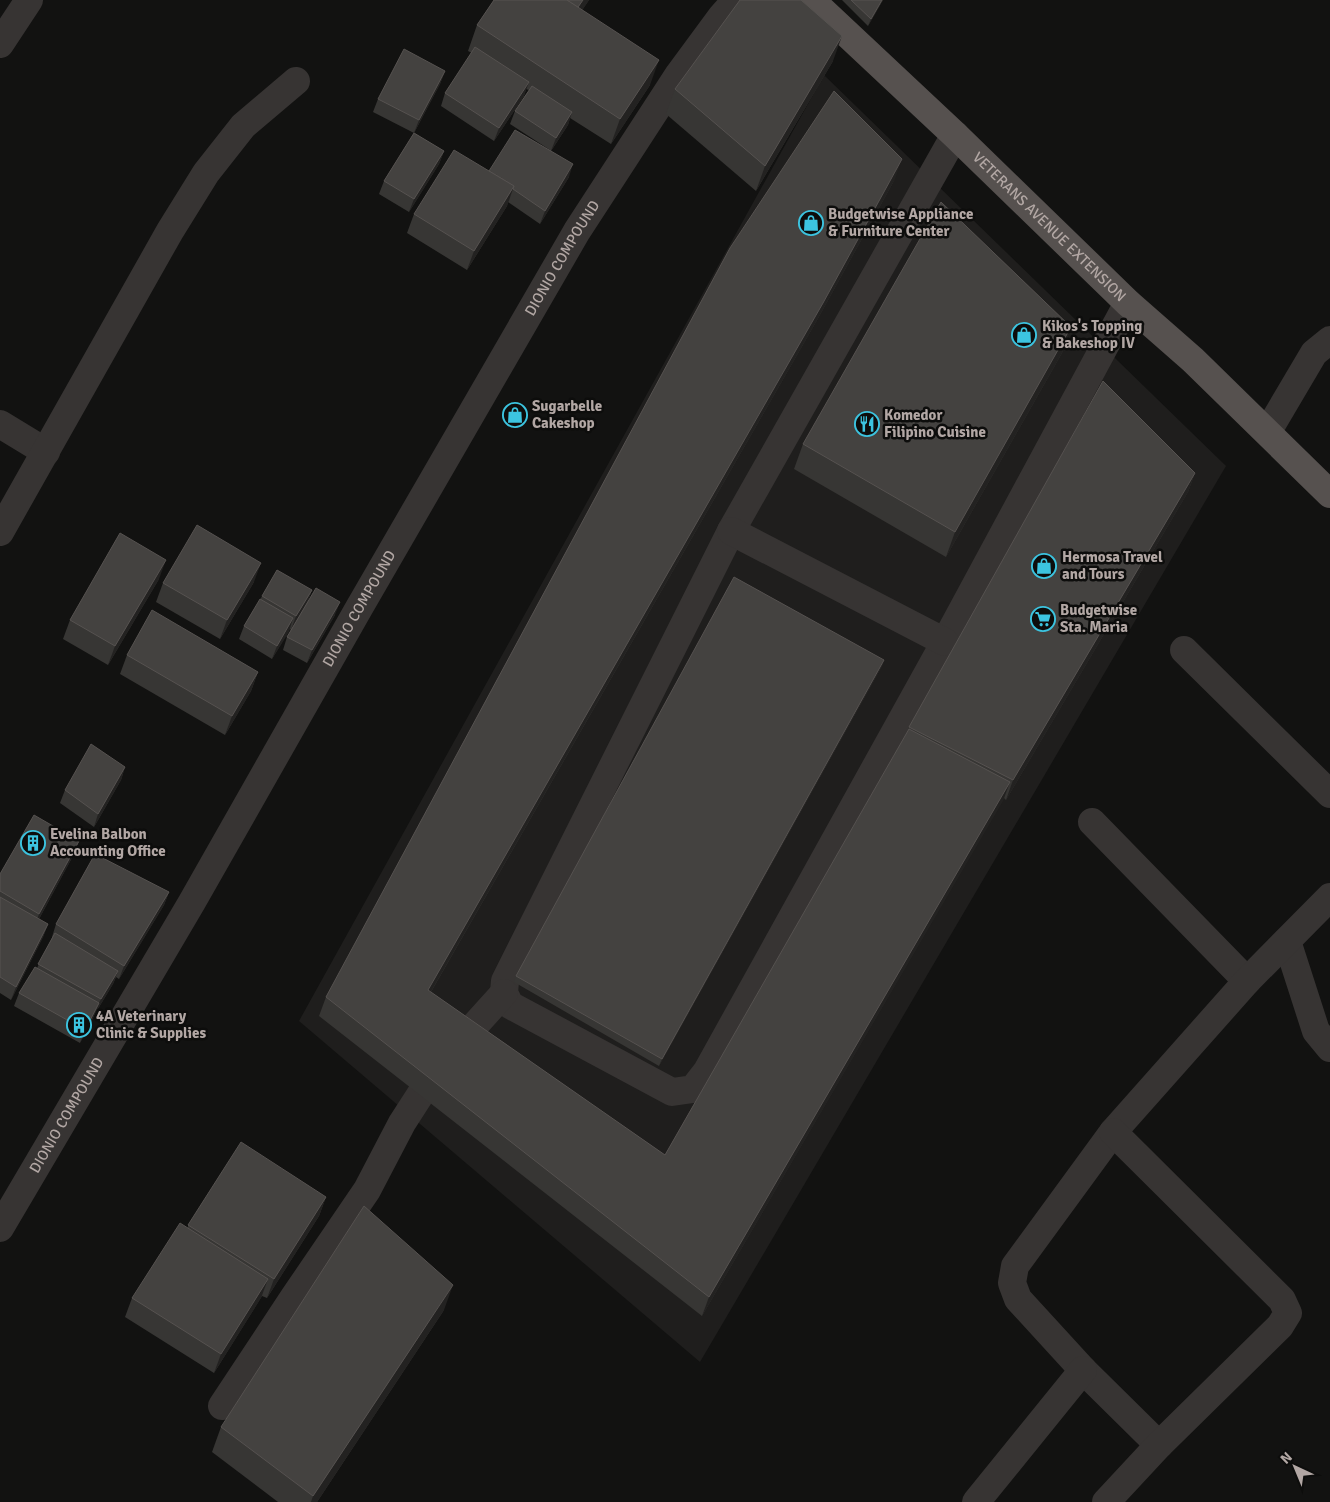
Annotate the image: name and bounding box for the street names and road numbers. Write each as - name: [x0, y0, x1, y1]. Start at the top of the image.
- street label: VETERANS AVENUE EXTENSION: [969, 148, 1130, 305]
- street label: DIONIO COMPOUND: [521, 197, 603, 319]
- street label: DIONIO COMPOUND: [319, 547, 399, 670]
- street label: DIONIO COMPOUND: [25, 1054, 108, 1176]

